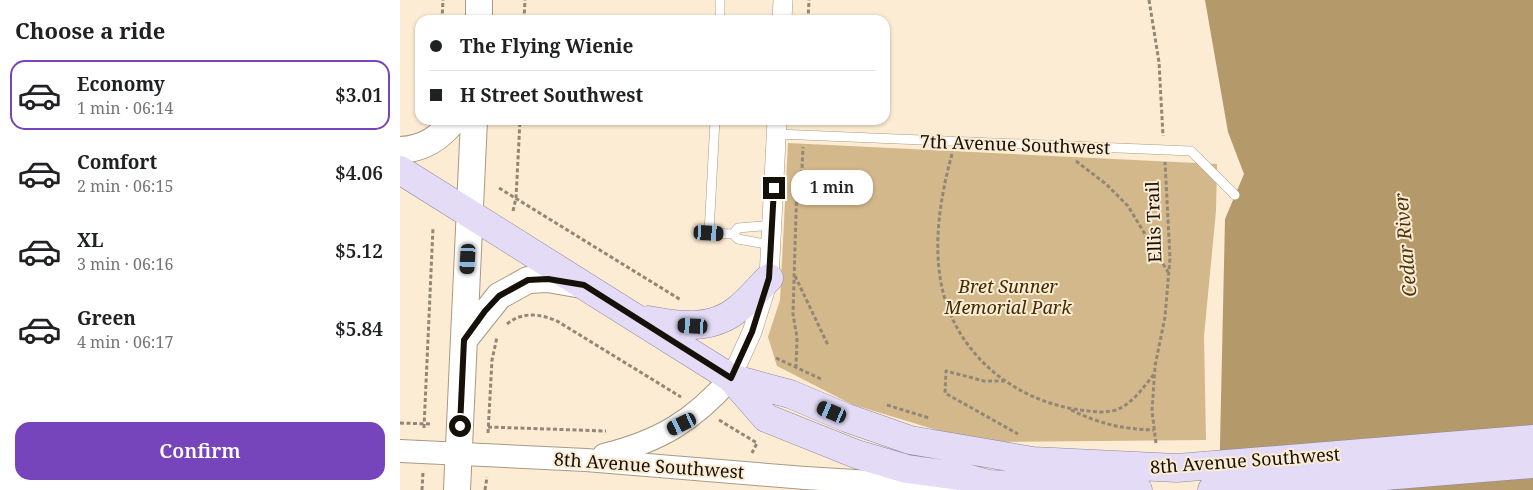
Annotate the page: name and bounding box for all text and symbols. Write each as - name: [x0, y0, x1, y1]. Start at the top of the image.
- text: Choose a ride: [15, 15, 165, 45]
- text: The Flying Wienie: [460, 33, 633, 59]
- text: Economy: [77, 71, 165, 97]
- icon: car: [17, 73, 62, 118]
- text: $3.01: [335, 82, 383, 108]
- text: H Street Southwest: [460, 82, 643, 108]
- text: 1 min · 06:14: [77, 97, 173, 119]
- street label: 7th Avenue Southwest: [919, 129, 1111, 159]
- text: Comfort: [77, 149, 157, 175]
- icon: car: [17, 151, 62, 196]
- text: $4.06: [335, 160, 383, 186]
- callout: 1 min: [792, 170, 874, 206]
- text: 2 min · 06:15: [77, 175, 173, 197]
- text: 1 min: [810, 176, 854, 198]
- route end: [763, 177, 785, 199]
- street label: Ellis Trail: [1140, 180, 1166, 263]
- water label: Cedar River: [1388, 192, 1422, 298]
- car: [693, 225, 724, 241]
- text: XL: [77, 227, 103, 253]
- icon: car: [17, 229, 62, 274]
- text: $5.12: [335, 238, 383, 264]
- car: [459, 244, 476, 274]
- text: 3 min · 06:16: [77, 253, 173, 275]
- park label: Bret Sunner Memorial Park: [944, 274, 1072, 319]
- text: Green: [77, 305, 136, 331]
- icon: car: [17, 307, 62, 352]
- text: $5.84: [335, 316, 383, 342]
- car: [677, 318, 708, 334]
- text: 4 min · 06:17: [77, 331, 173, 353]
- car: [815, 399, 848, 425]
- car: [665, 411, 698, 437]
- route start: [449, 415, 471, 437]
- button: Confirm: [15, 422, 385, 480]
- street label: 8th Avenue Southwest: [1149, 441, 1341, 479]
- street label: 8th Avenue Southwest: [553, 446, 745, 484]

